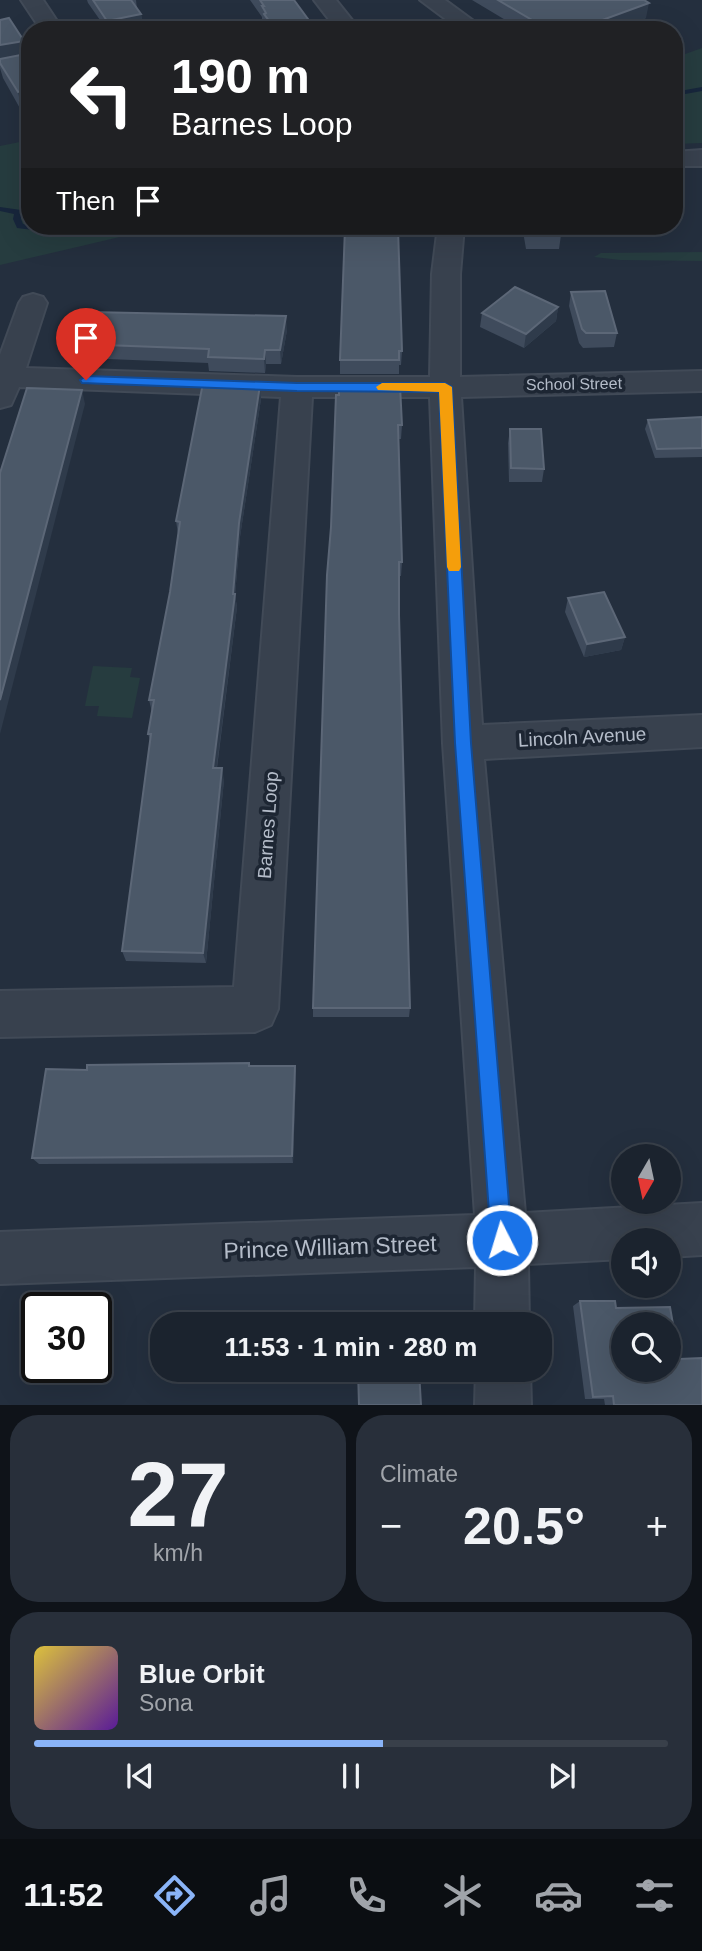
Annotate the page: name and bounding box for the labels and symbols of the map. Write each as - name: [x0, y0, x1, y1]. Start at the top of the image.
- pin: [56, 308, 116, 380]
- street label: School Street: [526, 375, 623, 393]
- street label: Lincoln Avenue: [517, 723, 647, 751]
- street label: Barnes Loop: [254, 771, 282, 879]
- north arrow: [611, 1144, 681, 1214]
- position arrow: [465, 1203, 539, 1277]
- street label: Prince William Street: [223, 1230, 438, 1264]
- speed limit sign: 30: [21, 1292, 112, 1383]

